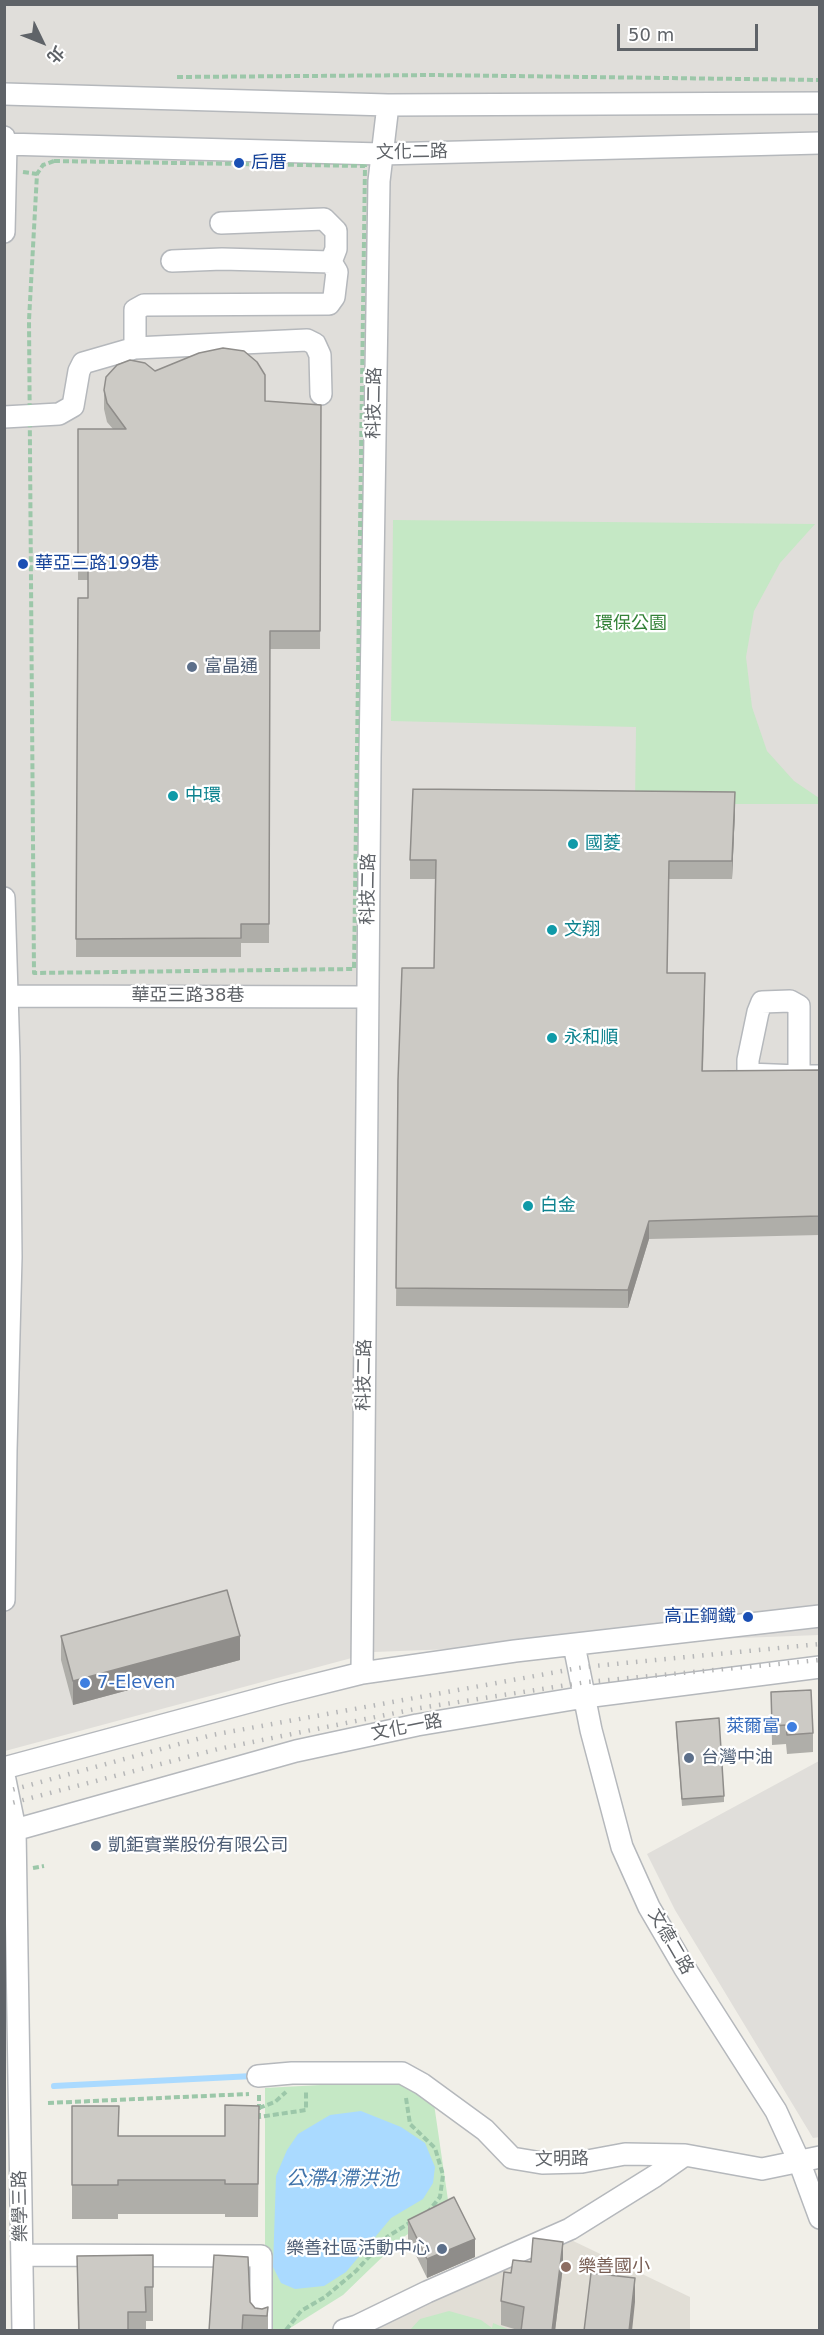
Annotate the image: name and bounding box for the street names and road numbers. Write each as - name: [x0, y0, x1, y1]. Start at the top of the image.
- street label: 文化二路: [376, 142, 448, 164]
- street label: 科技二路: [364, 367, 386, 439]
- street label: 科技二路: [358, 853, 380, 925]
- street label: 華亞三路38巷: [132, 985, 244, 1007]
- street label: 科技二路: [354, 1339, 376, 1411]
- street label: 文化一路: [370, 1711, 444, 1745]
- street label: 文德二路: [643, 1905, 697, 1979]
- street label: 文明路: [535, 2149, 589, 2171]
- street label: 樂學三路: [10, 2170, 32, 2242]

